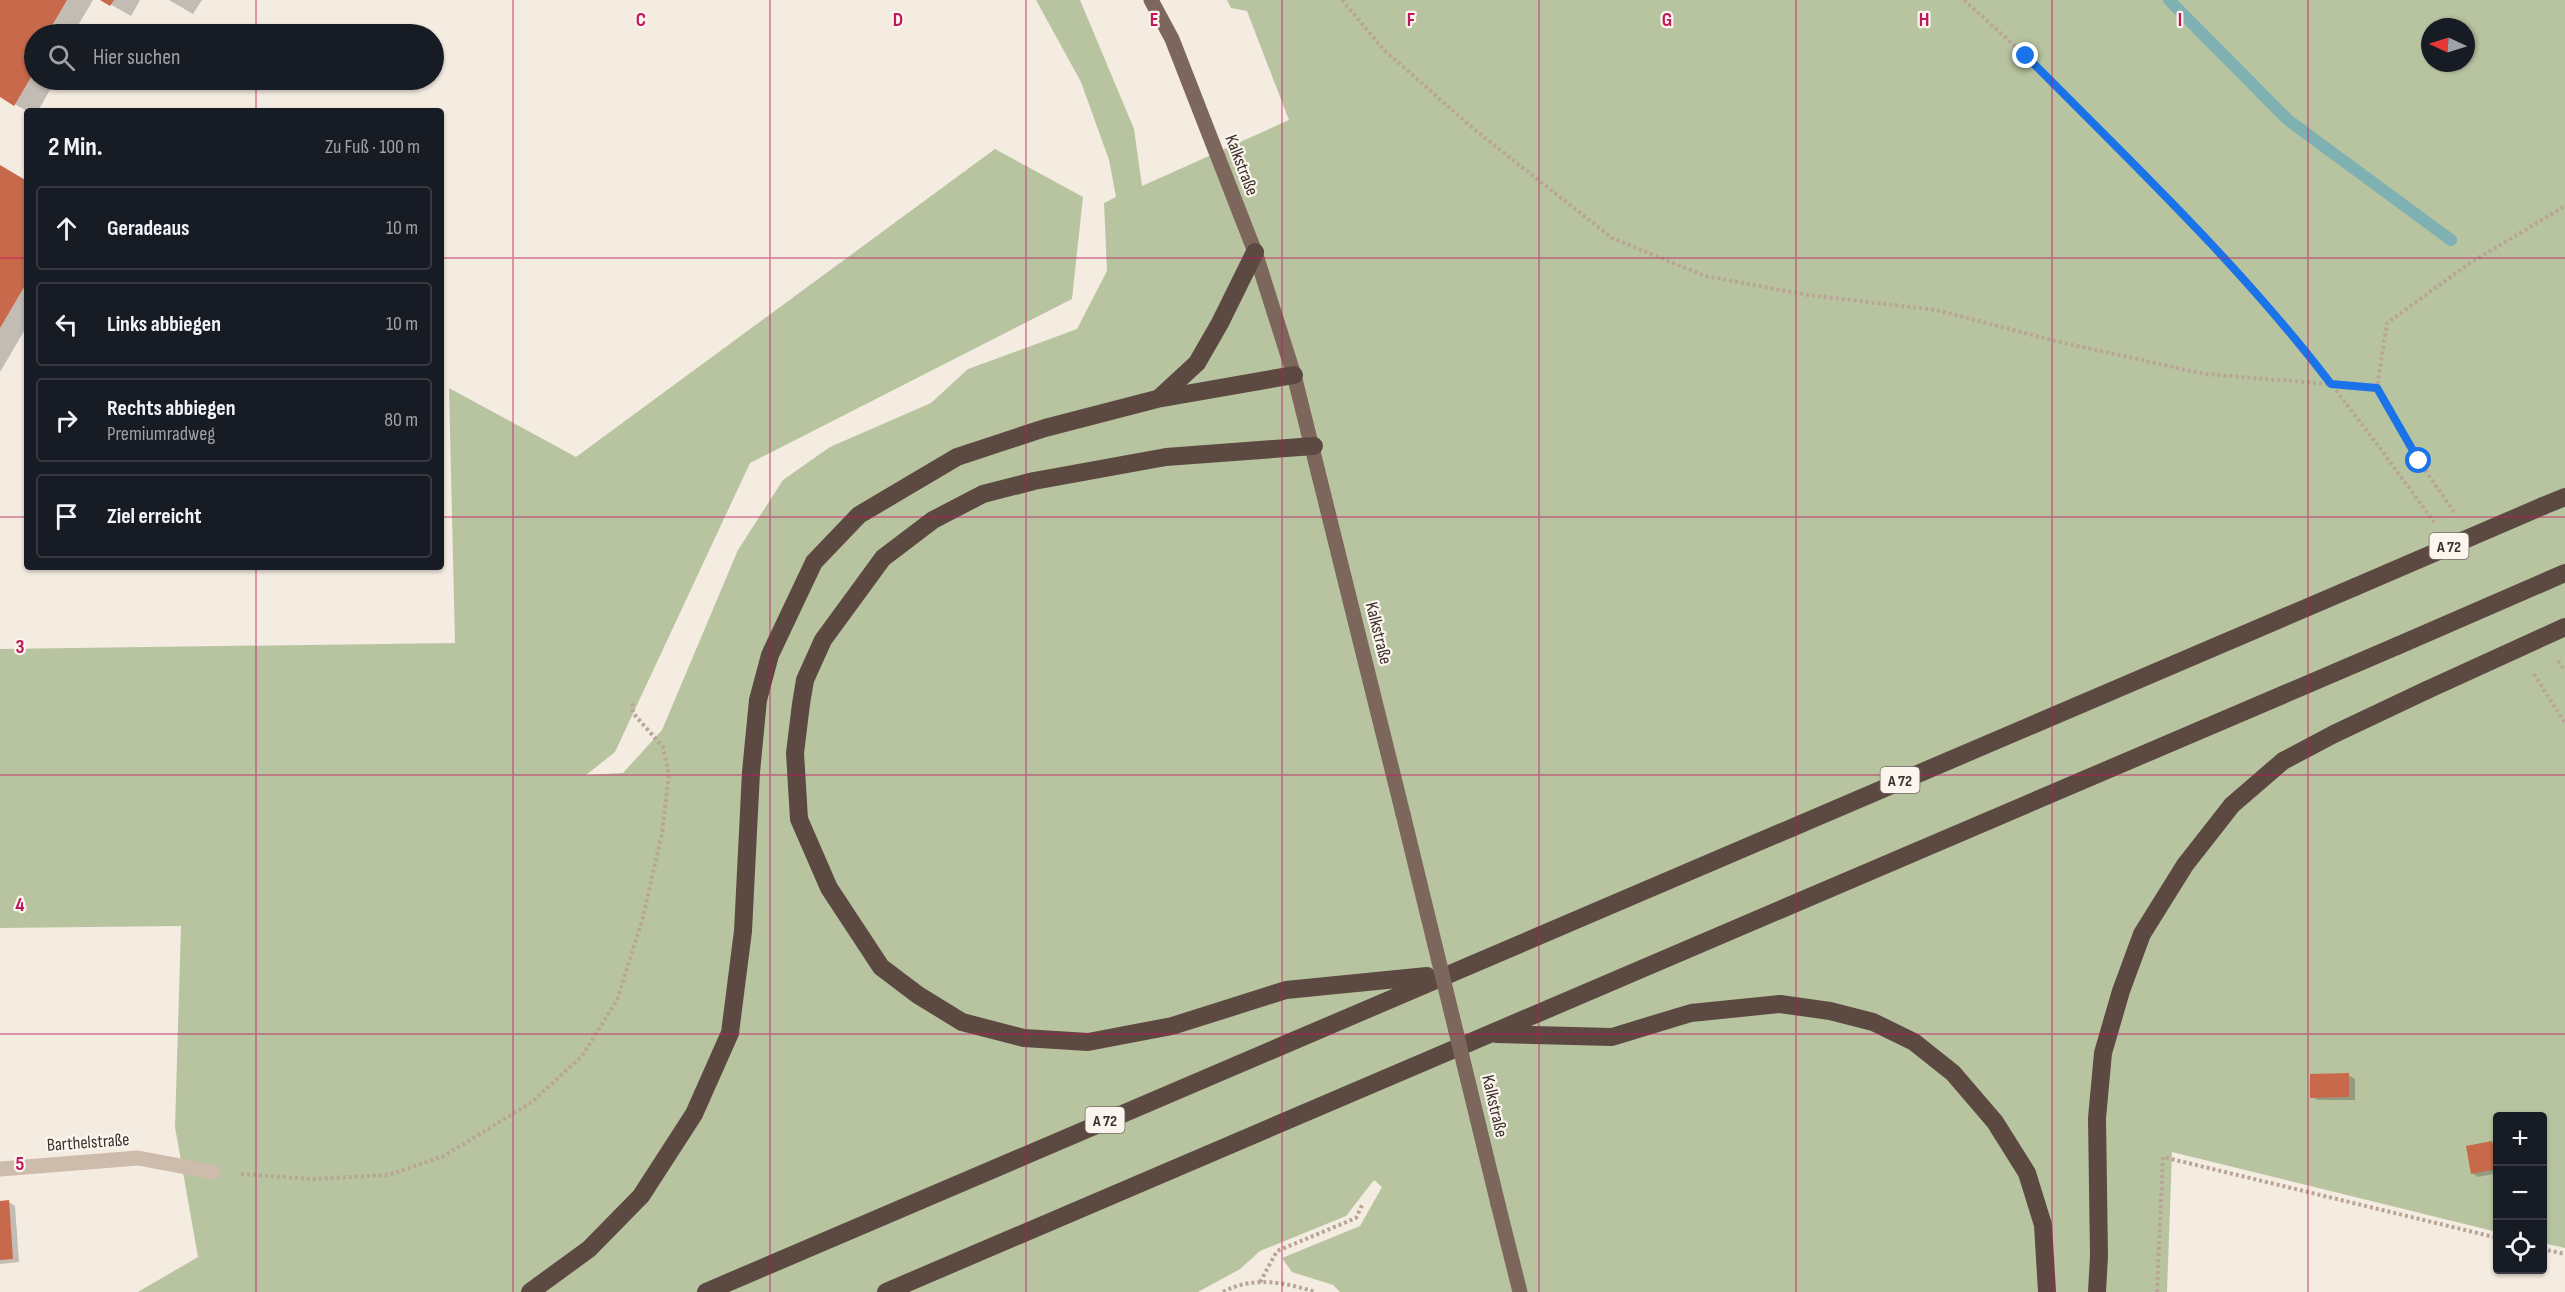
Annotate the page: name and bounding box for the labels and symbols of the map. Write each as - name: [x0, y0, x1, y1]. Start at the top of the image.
- text: C: [636, 8, 646, 32]
- text: D: [893, 8, 903, 32]
- text: E: [1150, 8, 1158, 32]
- text: F: [1407, 8, 1415, 32]
- text: G: [1662, 8, 1672, 32]
- text: H: [1919, 8, 1929, 32]
- text: I: [2178, 8, 2182, 32]
- north arrow: [2421, 18, 2475, 72]
- route end: [2012, 42, 2038, 68]
- street label: Kalkstraße: [1220, 132, 1263, 199]
- route start: [2405, 447, 2431, 473]
- road number: A 72: [2430, 533, 2468, 559]
- street label: Kalkstraße: [1361, 600, 1396, 666]
- text: 3: [16, 635, 25, 659]
- road number: A 72: [1880, 767, 1920, 793]
- text: 4: [15, 893, 25, 917]
- street label: Kalkstraße: [1477, 1073, 1512, 1139]
- road number: A 72: [1086, 1107, 1124, 1133]
- street label: Barthelstraße: [46, 1129, 130, 1156]
- text: 5: [16, 1152, 25, 1176]

